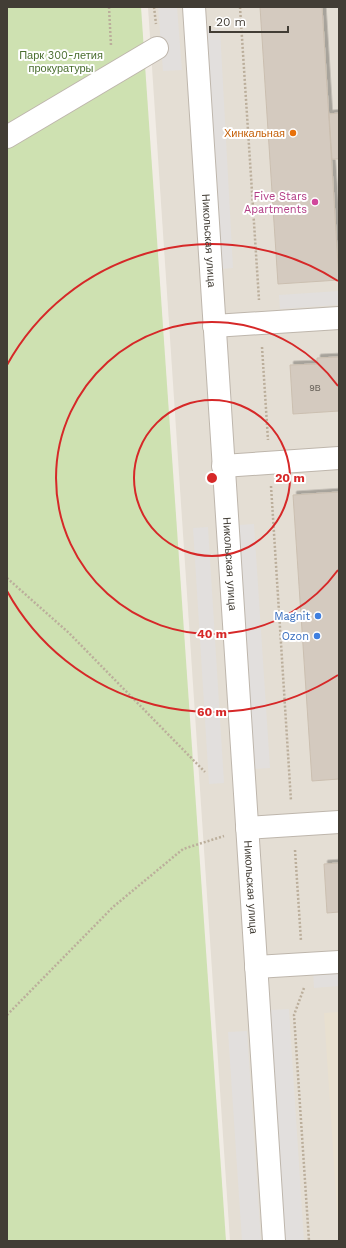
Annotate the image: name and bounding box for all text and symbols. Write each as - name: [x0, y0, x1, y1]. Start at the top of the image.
- scale bar: [210, 8, 288, 34]
- text: 20 m: [216, 15, 246, 29]
- park label: Парк 300-летия прокуратуры: [19, 49, 103, 75]
- place label: Хинкальная: [224, 127, 285, 140]
- marker: Хинкальная: [288, 128, 298, 138]
- place label: Five Stars Apartments: [244, 190, 307, 216]
- street label: Никольская улица: [200, 193, 219, 289]
- marker: Five Stars Apartments: [310, 197, 320, 207]
- house number: 9В: [309, 383, 321, 393]
- centre of rings: [205, 471, 219, 485]
- text: 20 m: [275, 471, 305, 485]
- street label: Никольская улица: [221, 517, 240, 612]
- place label: Magnit: [274, 610, 310, 623]
- marker: Magnit: [313, 611, 323, 621]
- text: 40 m: [197, 627, 227, 641]
- place label: Ozon: [282, 630, 309, 643]
- marker: Ozon: [312, 631, 322, 641]
- text: 60 m: [197, 705, 227, 719]
- street label: Никольская улица: [242, 840, 261, 935]

